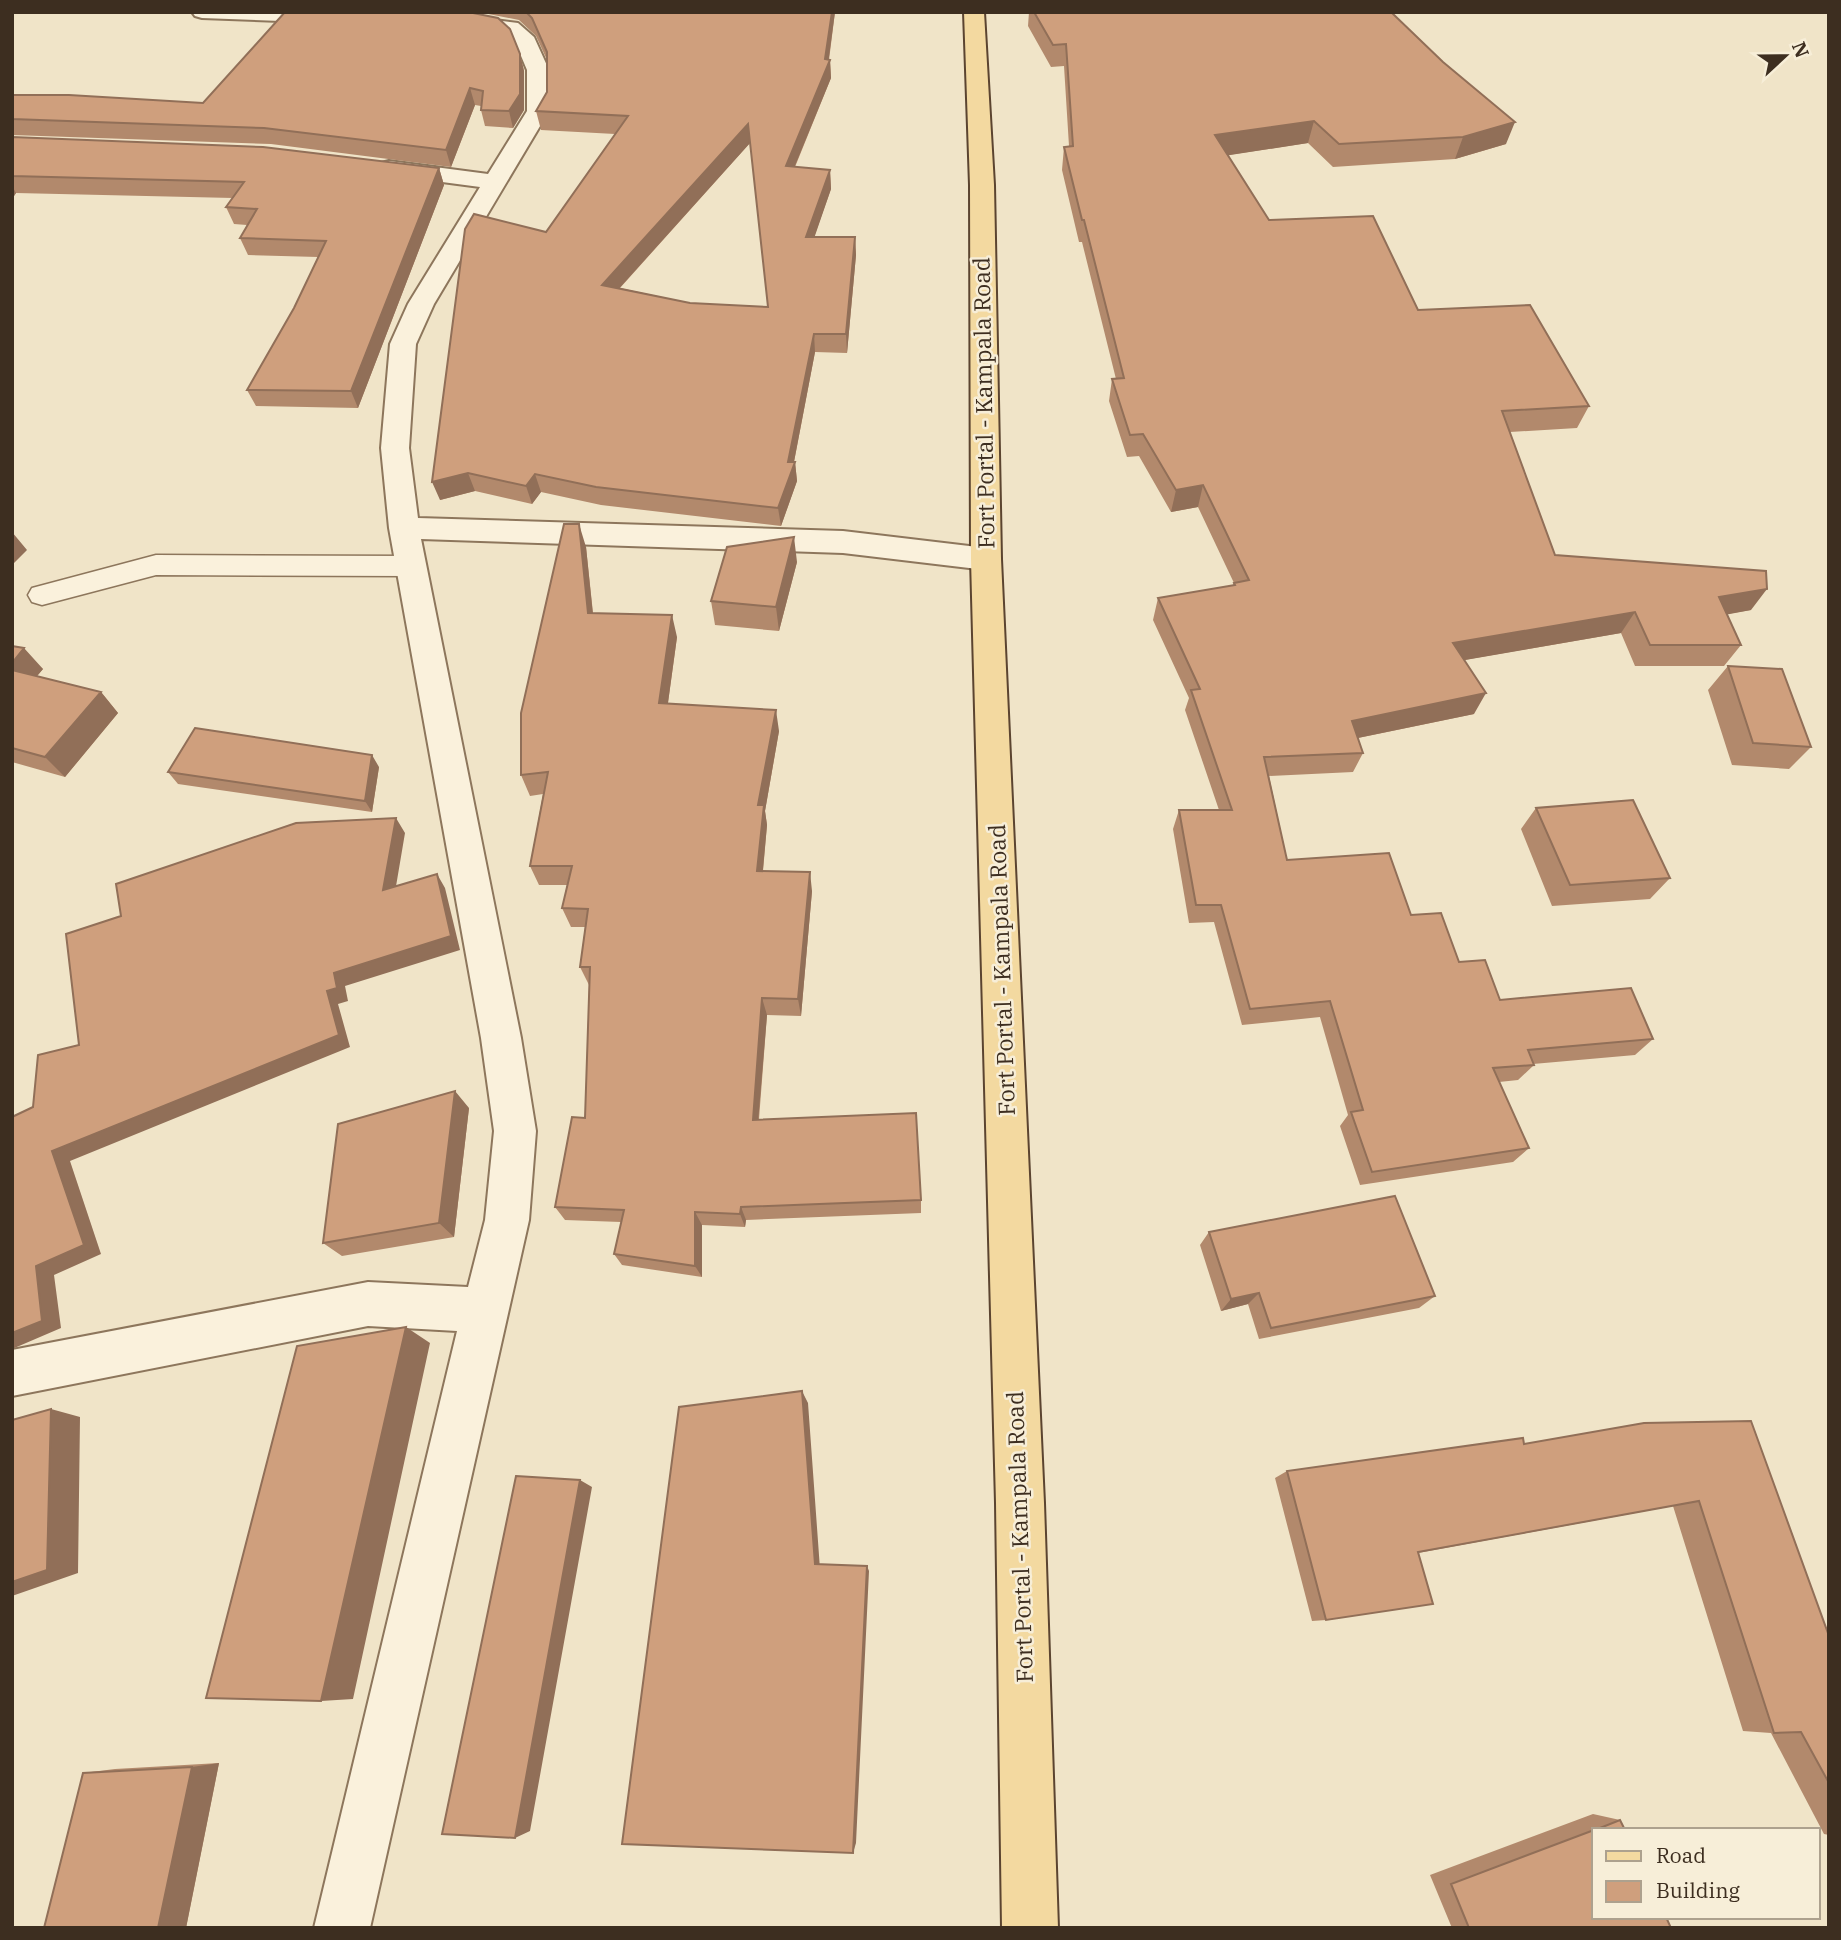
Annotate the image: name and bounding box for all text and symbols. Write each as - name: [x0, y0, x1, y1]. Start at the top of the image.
- north arrow: [1750, 21, 1820, 91]
- text: N: [1787, 38, 1815, 61]
- street label: Fort Portal - Kampala Road: [965, 257, 1001, 549]
- street label: Fort Portal - Kampala Road: [981, 824, 1021, 1116]
- street label: Fort Portal - Kampala Road: [999, 1391, 1039, 1683]
- legend: [1592, 1828, 1820, 1919]
- text: Road: [1656, 1841, 1706, 1869]
- text: Building: [1656, 1876, 1741, 1904]

